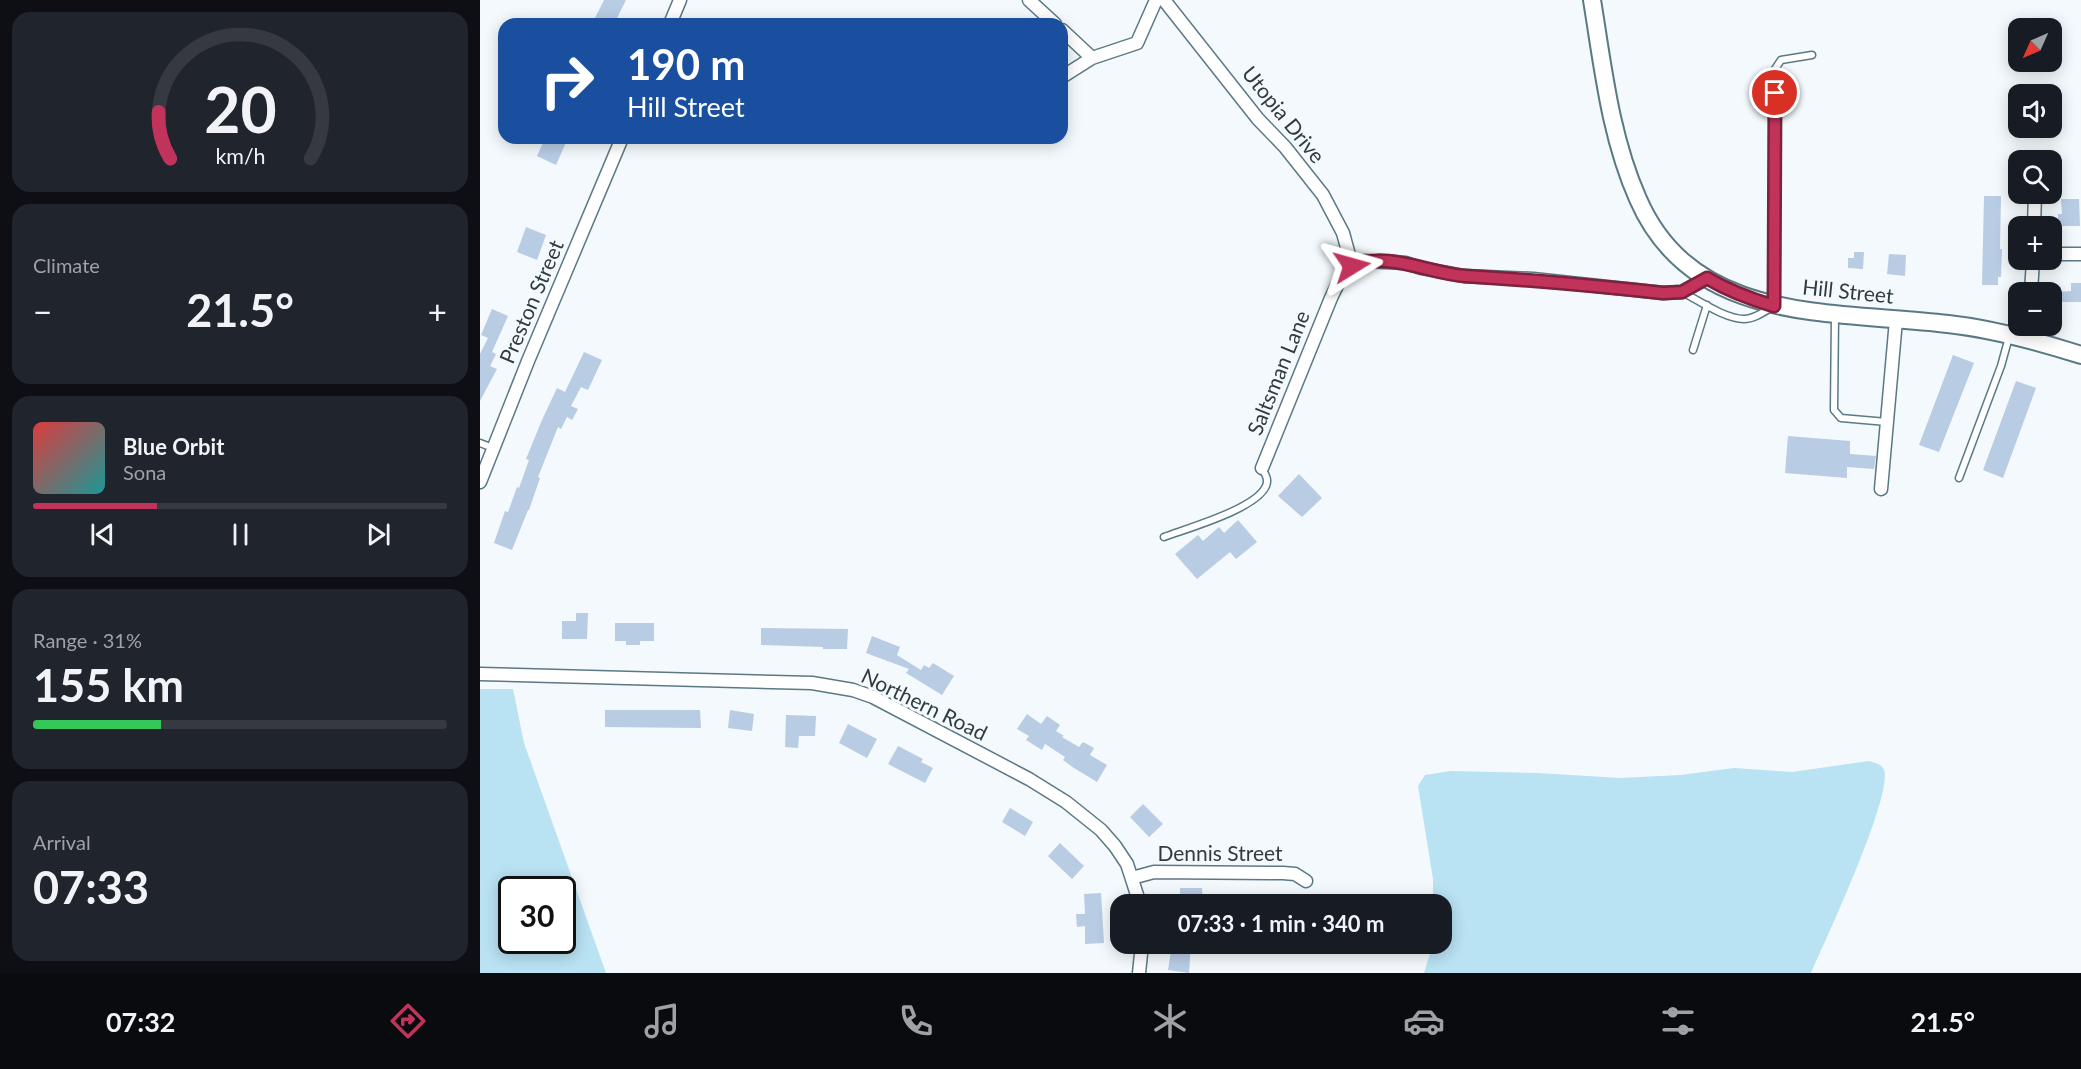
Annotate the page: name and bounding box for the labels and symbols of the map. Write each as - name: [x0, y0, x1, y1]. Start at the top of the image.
- north arrow: [2008, 18, 2062, 72]
- street label: Utopia Drive: [1238, 61, 1331, 168]
- pin: [1749, 67, 1800, 118]
- position arrow: [1320, 234, 1384, 298]
- street label: Preston Street: [493, 236, 568, 367]
- street label: Hill Street: [1801, 273, 1895, 308]
- street label: Saltsman Lane: [1241, 307, 1314, 438]
- street label: Northern Road: [858, 662, 992, 745]
- street label: Dennis Street: [1157, 840, 1283, 865]
- speed limit sign: 30: [498, 876, 576, 954]

